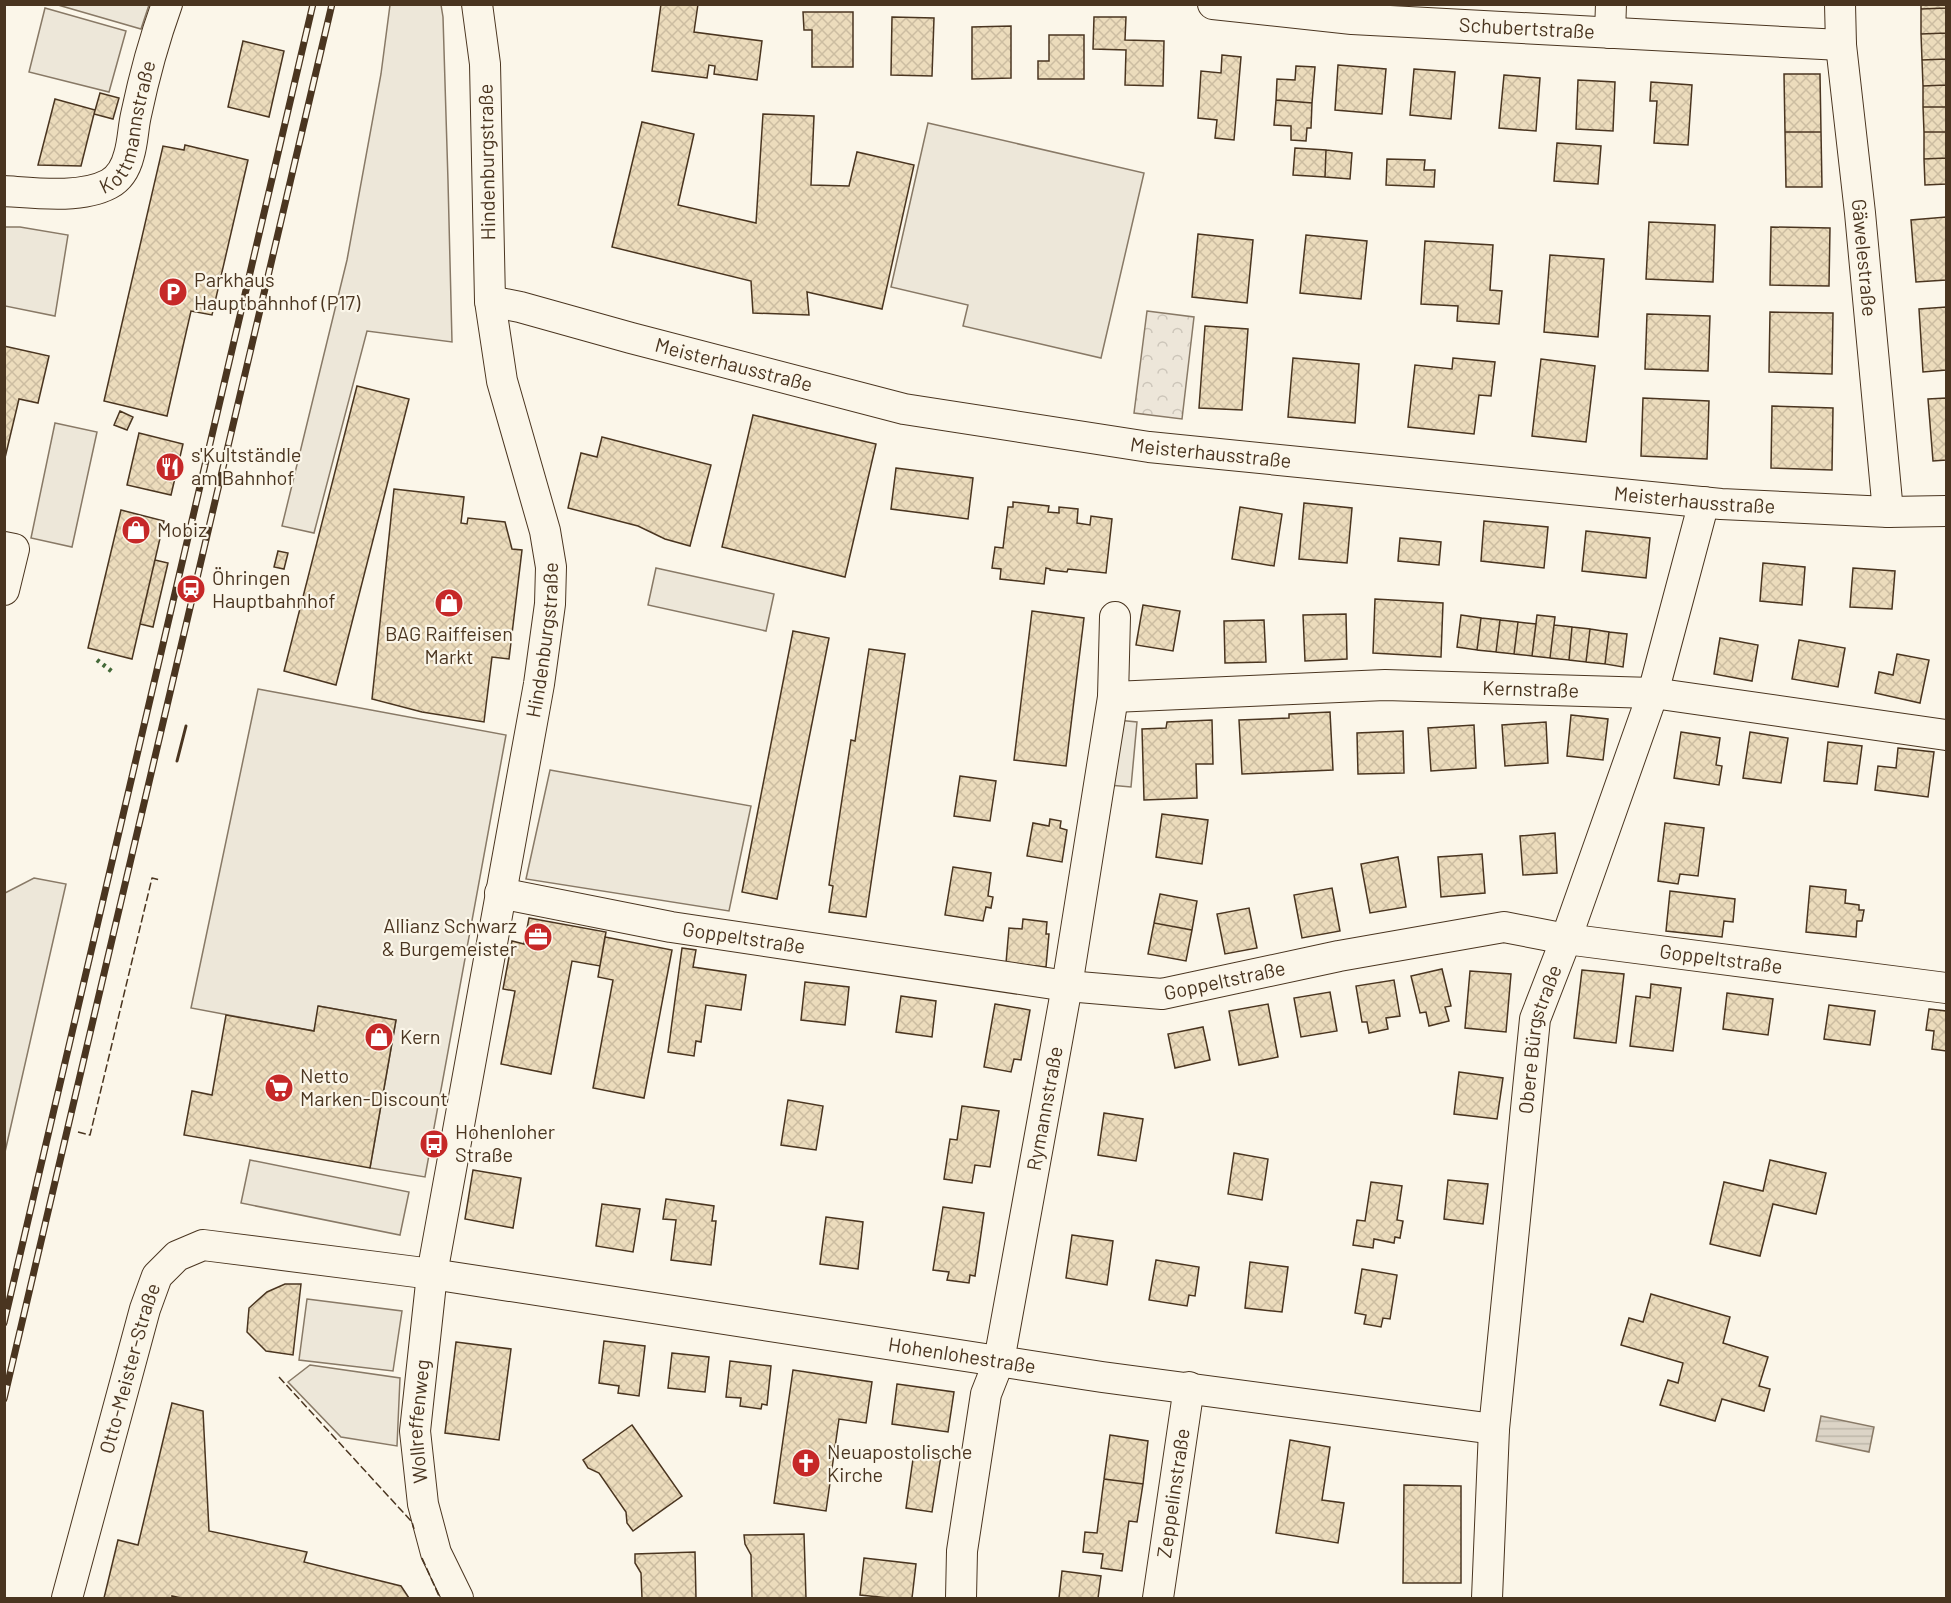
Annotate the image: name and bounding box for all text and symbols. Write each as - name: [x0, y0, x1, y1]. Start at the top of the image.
- street label: Schubertstraße: [1458, 12, 1596, 43]
- street label: Kottmannstraße: [95, 58, 160, 198]
- street label: Hindenburgstraße: [473, 84, 499, 240]
- street label: Gäwelestraße: [1847, 197, 1883, 318]
- place label: Parkhaus Hauptbahnhof (P17): [194, 267, 361, 314]
- parking icon: Parkhaus Hauptbahnhof (P17): [157, 276, 189, 308]
- street label: Meisterhausstraße: [653, 332, 815, 396]
- street label: Meisterhausstraße: [1129, 431, 1293, 472]
- place label: s'Kultständle am Bahnhof: [191, 442, 301, 489]
- restaurant icon: s'Kultständle am Bahnhof: [154, 451, 186, 483]
- street label: Meisterhausstraße: [1613, 480, 1776, 518]
- shop icon: Mobiz: [120, 514, 152, 546]
- place label: Mobiz: [157, 517, 207, 541]
- street label: Hindenburgstraße: [520, 562, 562, 720]
- place label: Öhringen Hauptbahnhof: [212, 565, 336, 612]
- station icon: Öhringen Hauptbahnhof: [175, 573, 207, 605]
- shop icon: BAG Raiffeisen Markt: [433, 587, 465, 619]
- place label: BAG Raiffeisen Markt: [385, 621, 513, 668]
- street label: Kernstraße: [1482, 675, 1579, 702]
- place label: Allianz Schwarz & Burgemeister: [382, 913, 517, 960]
- street label: Goppeltstraße: [681, 916, 807, 958]
- office icon: Allianz Schwarz & Burgemeister: [522, 921, 554, 953]
- street label: Goppeltstraße: [1658, 938, 1784, 978]
- street label: Goppeltstraße: [1161, 955, 1287, 1004]
- street label: Obere Bürgstraße: [1513, 961, 1566, 1115]
- shop icon: Kern: [363, 1021, 395, 1053]
- place label: Kern: [400, 1024, 441, 1048]
- street label: Rymannstraße: [1021, 1044, 1067, 1172]
- place label: Netto Marken-Discount: [300, 1063, 448, 1110]
- supermarket icon: Netto Marken-Discount: [263, 1072, 295, 1104]
- place label: Hohenloher Straße: [455, 1119, 555, 1166]
- bus stop icon: Hohenloher Straße: [418, 1128, 450, 1160]
- street label: Otto-Meister-Straße: [94, 1279, 164, 1456]
- street label: Hohenlohestraße: [887, 1331, 1038, 1378]
- street label: Wollreffenweg: [402, 1358, 434, 1485]
- street label: Zeppelinstraße: [1151, 1426, 1194, 1560]
- place label: Neuapostolische Kirche: [827, 1439, 972, 1486]
- church icon: Neuapostolische Kirche: [790, 1447, 822, 1479]

